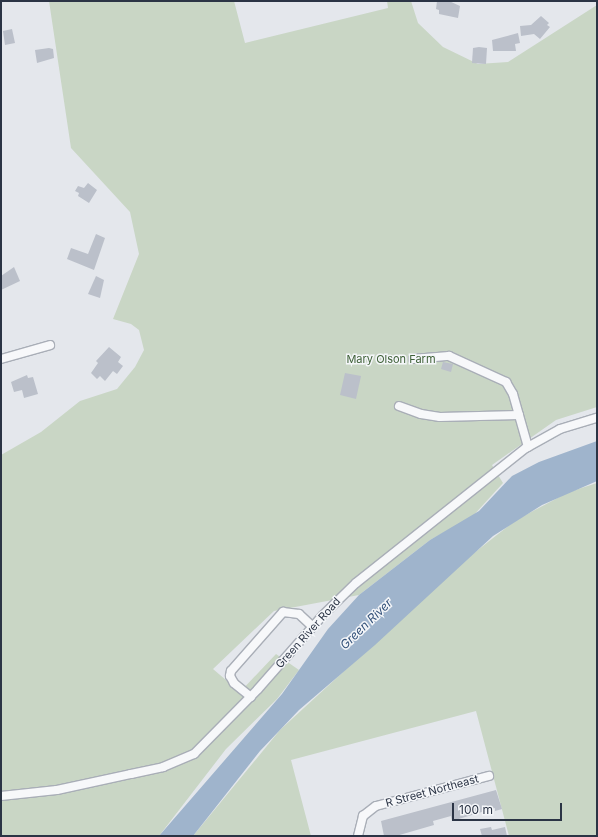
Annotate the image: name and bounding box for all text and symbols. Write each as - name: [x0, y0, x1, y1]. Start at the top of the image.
- park label: Mary Olson Farm: [346, 352, 436, 366]
- street label: Green River Road: [273, 595, 343, 671]
- water label: Green River: [337, 596, 395, 652]
- street label: R Street Northeast: [384, 772, 480, 810]
- scale bar: [454, 795, 564, 821]
- text: 100 m: [459, 802, 493, 817]

